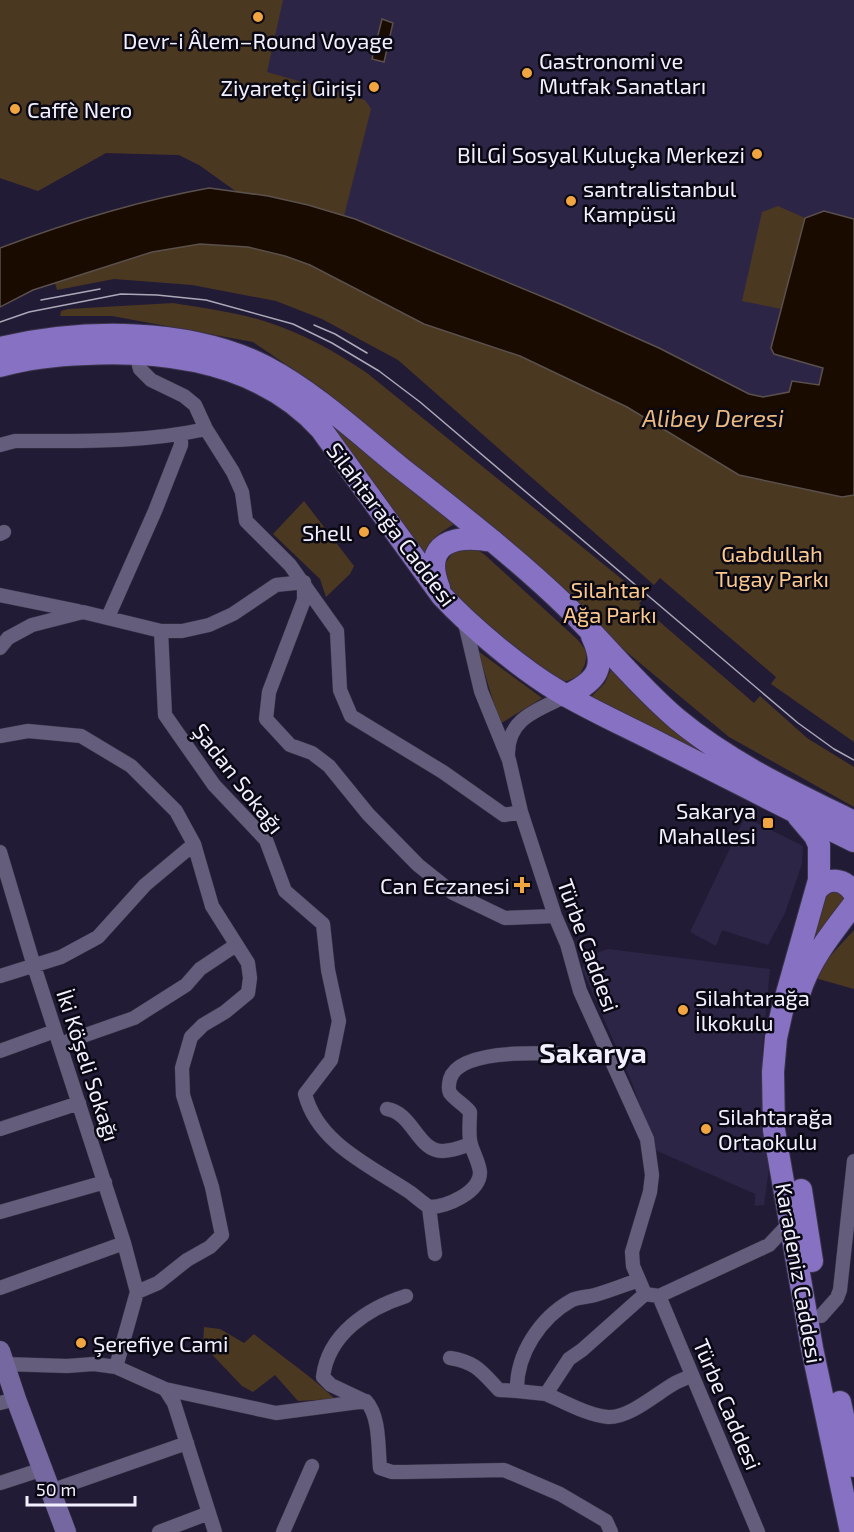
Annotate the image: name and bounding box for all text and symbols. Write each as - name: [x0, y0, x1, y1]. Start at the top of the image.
- marker: Devr-i Âlem–Round Voyage: [251, 10, 265, 24]
- place label: Devr-i Âlem–Round Voyage: [123, 27, 393, 53]
- place label: Gastronomi ve Mutfak Sanatları: [539, 47, 706, 98]
- marker: Gastronomi ve Mutfak Sanatları: [520, 66, 534, 80]
- place label: Ziyaretçi Girişi: [220, 74, 362, 102]
- marker: Ziyaretçi Girişi: [367, 80, 381, 94]
- place label: Caffè Nero: [27, 96, 132, 122]
- marker: Caffè Nero: [8, 102, 22, 116]
- place label: BİLGİ Sosyal Kuluçka Merkezi: [457, 141, 745, 169]
- marker: BİLGİ Sosyal Kuluçka Merkezi: [750, 147, 764, 161]
- place label: santralistanbul Kampüsü: [583, 175, 737, 226]
- marker: santralistanbul Kampüsü: [564, 194, 578, 208]
- water label: Alibey Deresi: [641, 403, 784, 432]
- street label: Silahtarağa Caddesi: [322, 437, 462, 611]
- place label: Shell: [302, 519, 352, 545]
- marker: Shell: [357, 525, 371, 539]
- park label: Gabdullah Tugay Parkı: [715, 540, 829, 591]
- park label: Silahtar Ağa Parkı: [563, 576, 657, 627]
- street label: Şadan Sokağı: [186, 718, 290, 840]
- place label: Sakarya Mahallesi: [658, 797, 756, 848]
- marker: Sakarya Mahallesi: [761, 816, 775, 830]
- place label: Can Eczanesi: [380, 872, 510, 898]
- street label: Türbe Caddesi: [553, 875, 625, 1015]
- marker: Can Eczanesi: [515, 878, 529, 892]
- place label: Silahtarağa İlkokulu: [695, 984, 810, 1035]
- street label: İki Köşeli Sokağı: [50, 986, 126, 1145]
- marker: Silahtarağa İlkokulu: [676, 1003, 690, 1017]
- district label: Sakarya: [539, 1035, 647, 1069]
- place label: Silahtarağa Ortaokulu: [718, 1103, 833, 1154]
- marker: Silahtarağa Ortaokulu: [699, 1122, 713, 1136]
- street label: Karadeniz Caddesi: [771, 1181, 829, 1365]
- place label: Şerefiye Cami: [93, 1330, 228, 1358]
- street label: Türbe Caddesi: [689, 1335, 767, 1473]
- marker: Şerefiye Cami: [74, 1336, 88, 1350]
- scale bar: [27, 1469, 135, 1507]
- text: 50 m: [36, 1478, 76, 1500]

